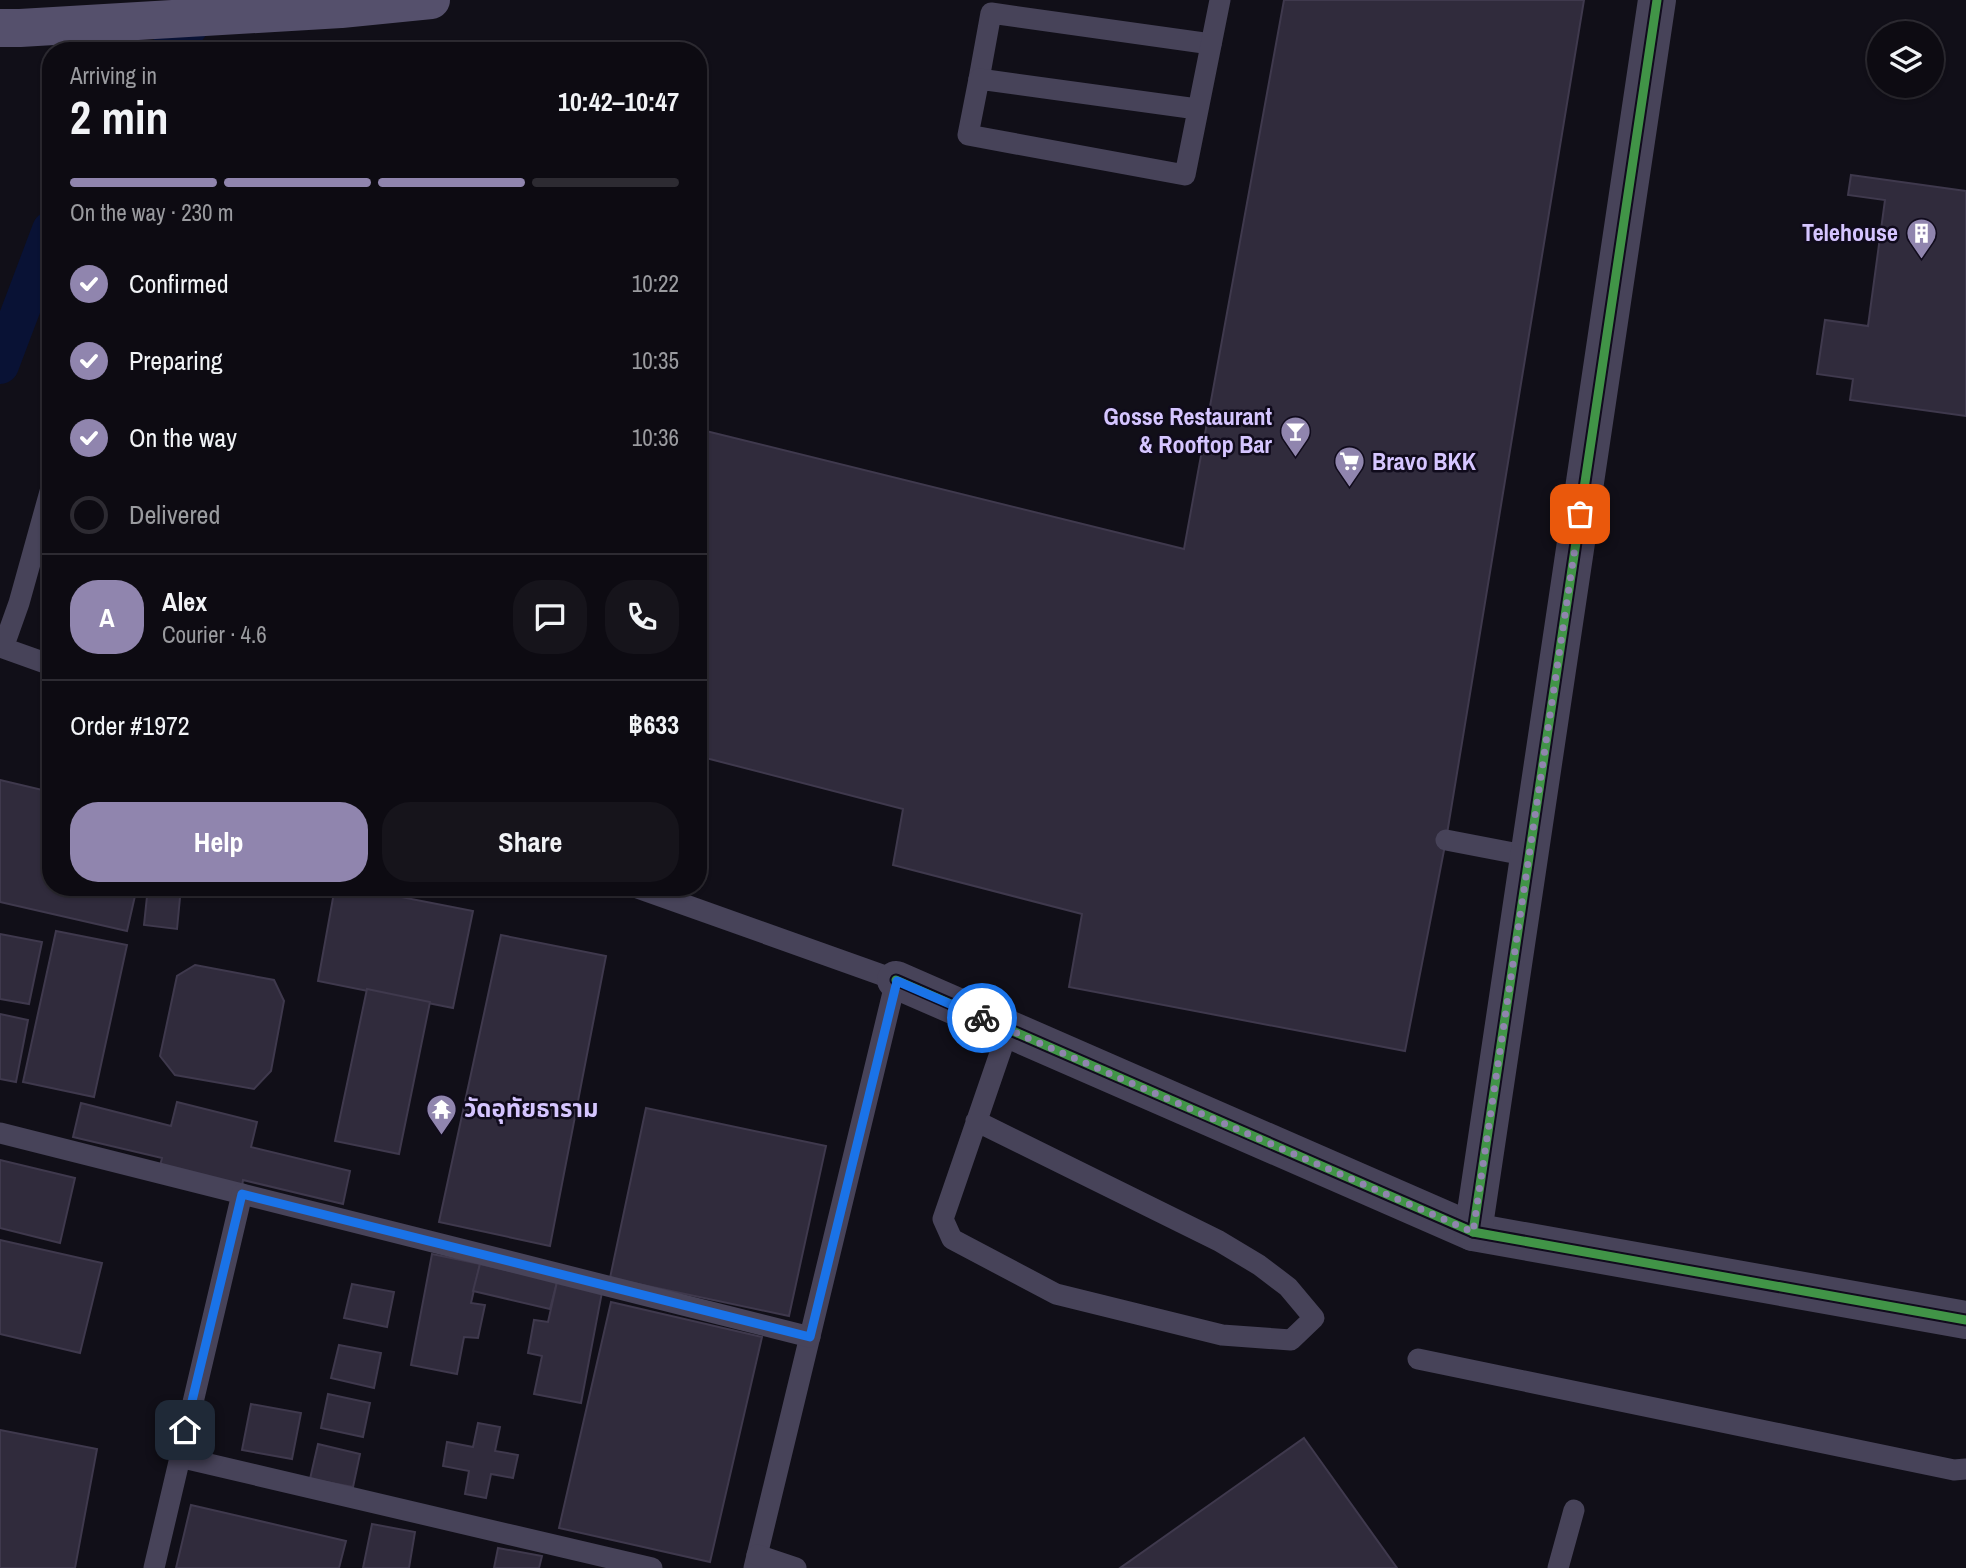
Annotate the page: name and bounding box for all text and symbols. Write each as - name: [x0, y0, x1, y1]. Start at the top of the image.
- map controls: [1867, 21, 1944, 98]
- button: layers: [1867, 21, 1944, 98]
- text: Arriving in: [70, 60, 157, 91]
- text: 10:42–10:47: [558, 84, 679, 119]
- text: 2 min: [70, 86, 169, 148]
- text: On the way · 230 m: [70, 197, 234, 228]
- place label: Telehouse: [1802, 216, 1898, 248]
- building icon: Telehouse: [1904, 216, 1938, 260]
- icon: check: [70, 265, 108, 303]
- text: Confirmed: [129, 266, 229, 301]
- text: 10:22: [632, 268, 679, 299]
- icon: check: [70, 342, 108, 380]
- text: Preparing: [129, 343, 223, 378]
- text: 10:35: [632, 345, 679, 376]
- place label: Gosse Restaurant & Rooftop Bar: [1104, 400, 1272, 460]
- bar icon: Gosse Restaurant & Rooftop Bar: [1278, 414, 1312, 458]
- icon: check: [70, 419, 108, 457]
- text: On the way: [129, 420, 237, 455]
- text: 10:36: [632, 422, 679, 453]
- supermarket icon: Bravo BKK: [1332, 445, 1366, 489]
- place label: Bravo BKK: [1372, 445, 1477, 477]
- pin: [1550, 484, 1610, 544]
- icon: bag: [1561, 495, 1599, 533]
- text: Delivered: [129, 497, 220, 532]
- button: chat: [513, 580, 587, 654]
- button: phone: [605, 580, 679, 654]
- text: Alex: [162, 584, 207, 619]
- text: A: [99, 600, 115, 635]
- text: Courier · 4.6: [162, 619, 267, 650]
- text: ฿633: [628, 707, 679, 742]
- text: Order #1972: [70, 708, 190, 743]
- button: Help: [70, 802, 368, 882]
- button: Share: [382, 802, 679, 882]
- courier: [947, 983, 1017, 1053]
- icon: bike: [963, 999, 1001, 1037]
- temple icon: วัดอุทัยธาราม: [424, 1092, 458, 1136]
- place label: วัดอุทัยธาราม: [464, 1092, 598, 1124]
- pin: [155, 1400, 215, 1460]
- icon: home: [166, 1411, 204, 1449]

